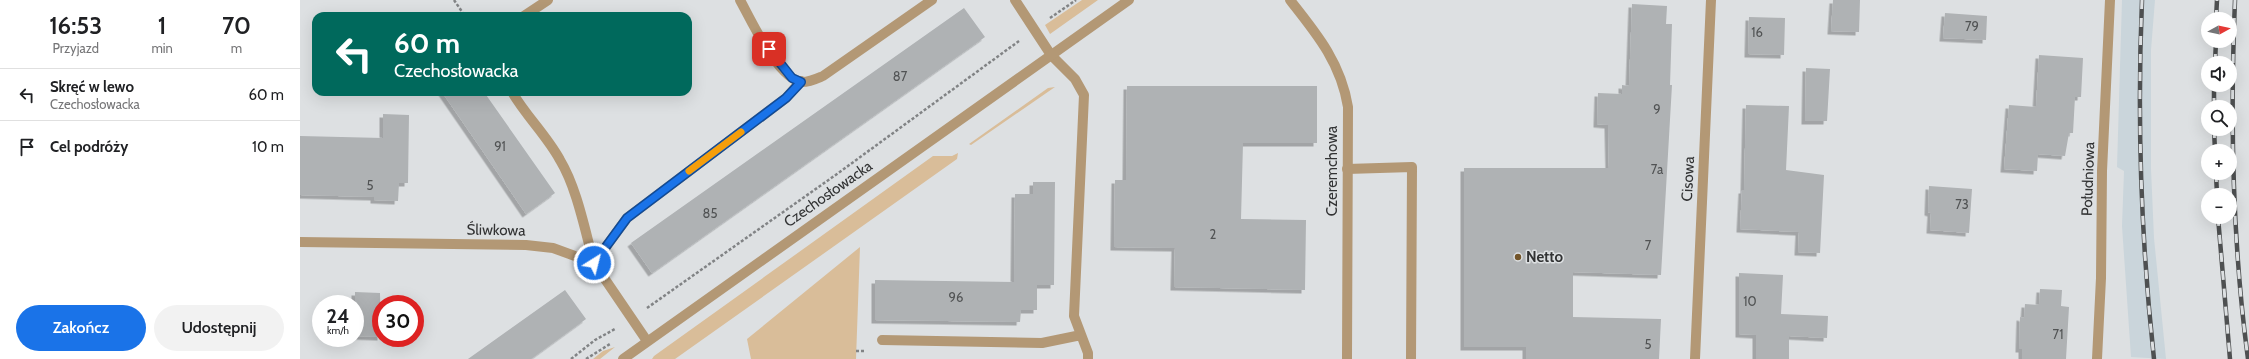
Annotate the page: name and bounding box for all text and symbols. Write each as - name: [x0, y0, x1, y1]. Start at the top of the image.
- text: 16:53: [49, 11, 102, 40]
- text: 1: [158, 11, 166, 40]
- text: 70: [222, 11, 251, 40]
- north arrow: [2201, 12, 2237, 48]
- map controls: [2201, 12, 2237, 224]
- house number: 79: [1965, 18, 1979, 34]
- house number: 16: [1751, 24, 1763, 40]
- text: 60 m: [394, 26, 460, 60]
- icon: left: [328, 28, 380, 80]
- pin: [752, 32, 786, 66]
- icon: arrive: [758, 38, 780, 60]
- text: Przyjazd: [53, 40, 99, 56]
- text: min: [151, 40, 173, 56]
- text: m: [231, 40, 242, 56]
- button: sound: [2201, 56, 2237, 92]
- text: Czechosłowacka: [394, 60, 518, 82]
- house number: 87: [893, 68, 908, 84]
- text: Skręć w lewo: [50, 78, 134, 96]
- icon: left: [16, 84, 38, 106]
- text: 60 m: [248, 86, 284, 104]
- text: Czechosłowacka: [50, 96, 140, 112]
- button: search: [2201, 100, 2237, 136]
- house number: 9: [1653, 101, 1661, 117]
- street label: Czeremchowa: [1323, 125, 1341, 216]
- icon: arrive: [16, 136, 38, 158]
- text: Cel podróży: [50, 138, 128, 156]
- text: 10 m: [252, 138, 284, 156]
- house number: 91: [494, 138, 506, 154]
- street label: Południowa: [2078, 141, 2098, 216]
- button: +: [2201, 144, 2237, 180]
- street label: Cisowa: [1678, 155, 1698, 202]
- street label: Czechosłowacka: [780, 156, 876, 231]
- house number: 7a: [1651, 161, 1664, 177]
- house number: 5: [366, 177, 374, 193]
- button: −: [2201, 188, 2237, 224]
- house number: 73: [1955, 196, 1969, 212]
- house number: 85: [703, 205, 717, 221]
- street label: Śliwkowa: [466, 219, 526, 240]
- house number: 2: [1210, 226, 1217, 242]
- house number: 7: [1645, 237, 1652, 253]
- position arrow: [573, 242, 615, 284]
- place label: Netto: [1526, 248, 1563, 266]
- marker: Netto: [1513, 252, 1523, 262]
- house number: 96: [949, 289, 963, 305]
- house number: 10: [1743, 293, 1757, 309]
- speed limit sign: 30: [372, 295, 424, 347]
- text: 24: [327, 304, 350, 328]
- button: Zakończ: [16, 305, 146, 351]
- button: Udostępnij: [154, 305, 284, 351]
- text: km/h: [327, 324, 349, 337]
- house number: 71: [2053, 326, 2063, 342]
- house number: 5: [1644, 336, 1652, 352]

